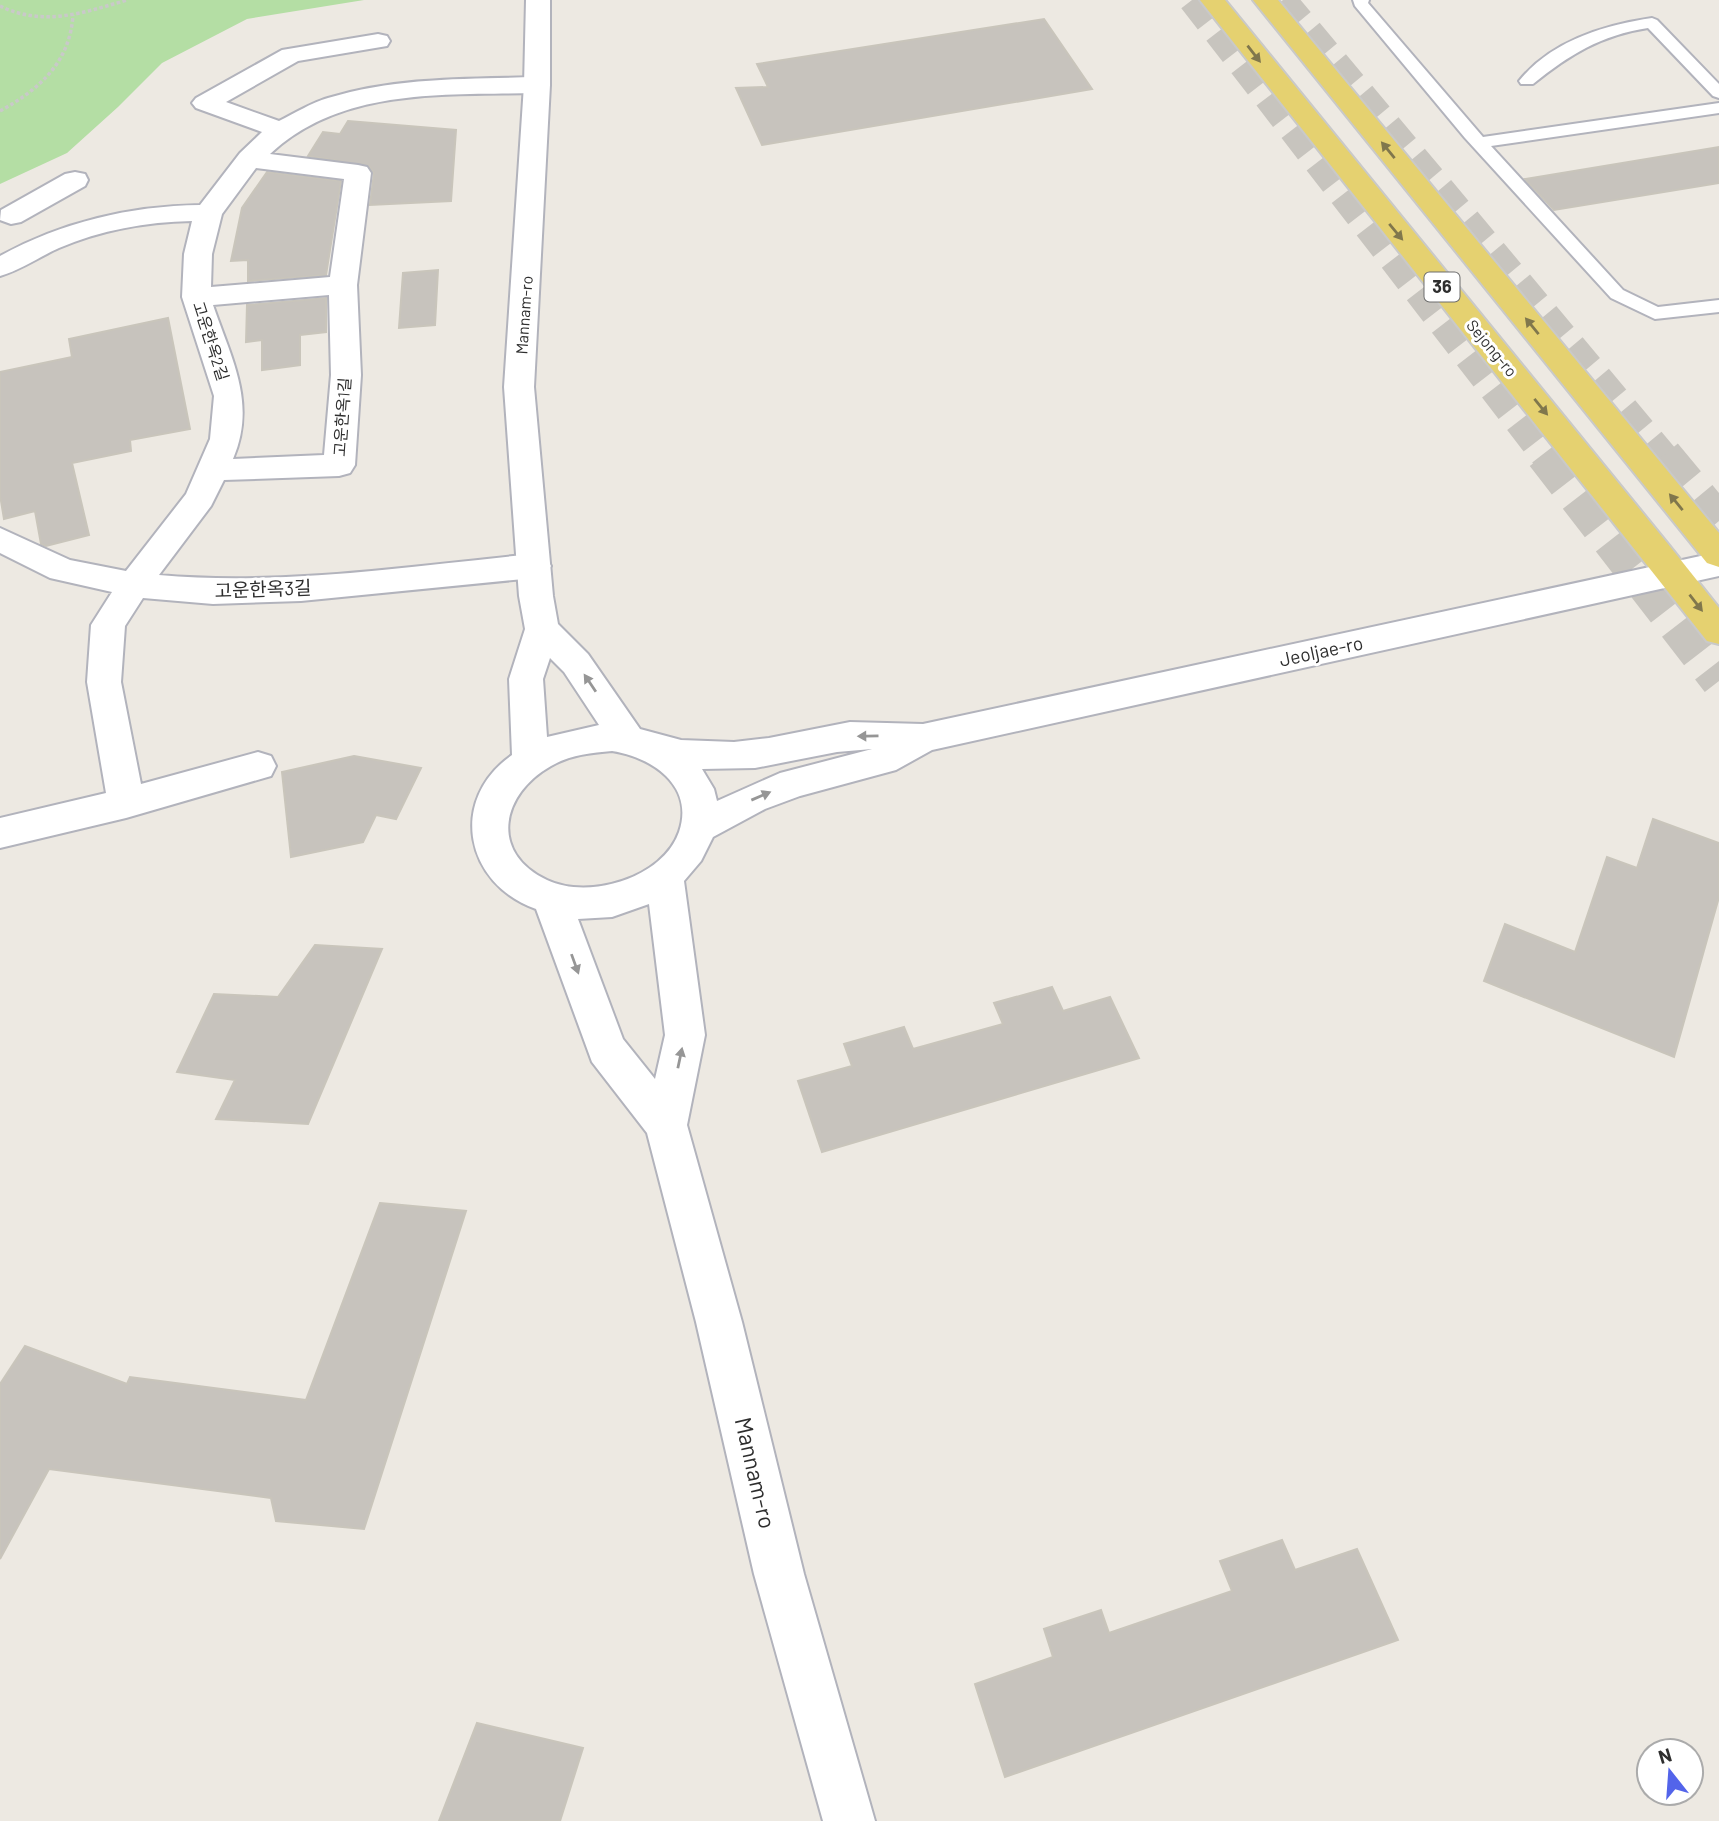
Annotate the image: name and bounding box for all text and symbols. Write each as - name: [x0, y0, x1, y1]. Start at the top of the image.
- one-way arrow: [1247, 44, 1262, 62]
- one-way arrow: [1381, 142, 1396, 159]
- one-way arrow: [1388, 223, 1403, 240]
- road number: 36: [1424, 272, 1460, 302]
- street label: Mannam-ro: [511, 275, 536, 355]
- street label: 고운한옥2길: [190, 299, 233, 383]
- street label: Sejong-ro: [1463, 315, 1522, 380]
- one-way arrow: [1525, 318, 1540, 335]
- street label: 고운한옥1길: [329, 377, 354, 457]
- one-way arrow: [1533, 398, 1548, 416]
- one-way arrow: [1669, 494, 1684, 511]
- street label: 고운한옥3길: [214, 575, 312, 602]
- one-way arrow: [1688, 593, 1703, 611]
- street label: Jeoljae-ro: [1277, 630, 1365, 671]
- one-way arrow: [583, 674, 597, 692]
- one-way arrow: [857, 730, 879, 742]
- one-way arrow: [750, 790, 771, 801]
- one-way arrow: [570, 953, 581, 974]
- one-way arrow: [674, 1047, 685, 1069]
- street label: Mannam-ro: [730, 1414, 782, 1531]
- north arrow: [1635, 1737, 1705, 1807]
- text: N: [1655, 1742, 1674, 1768]

